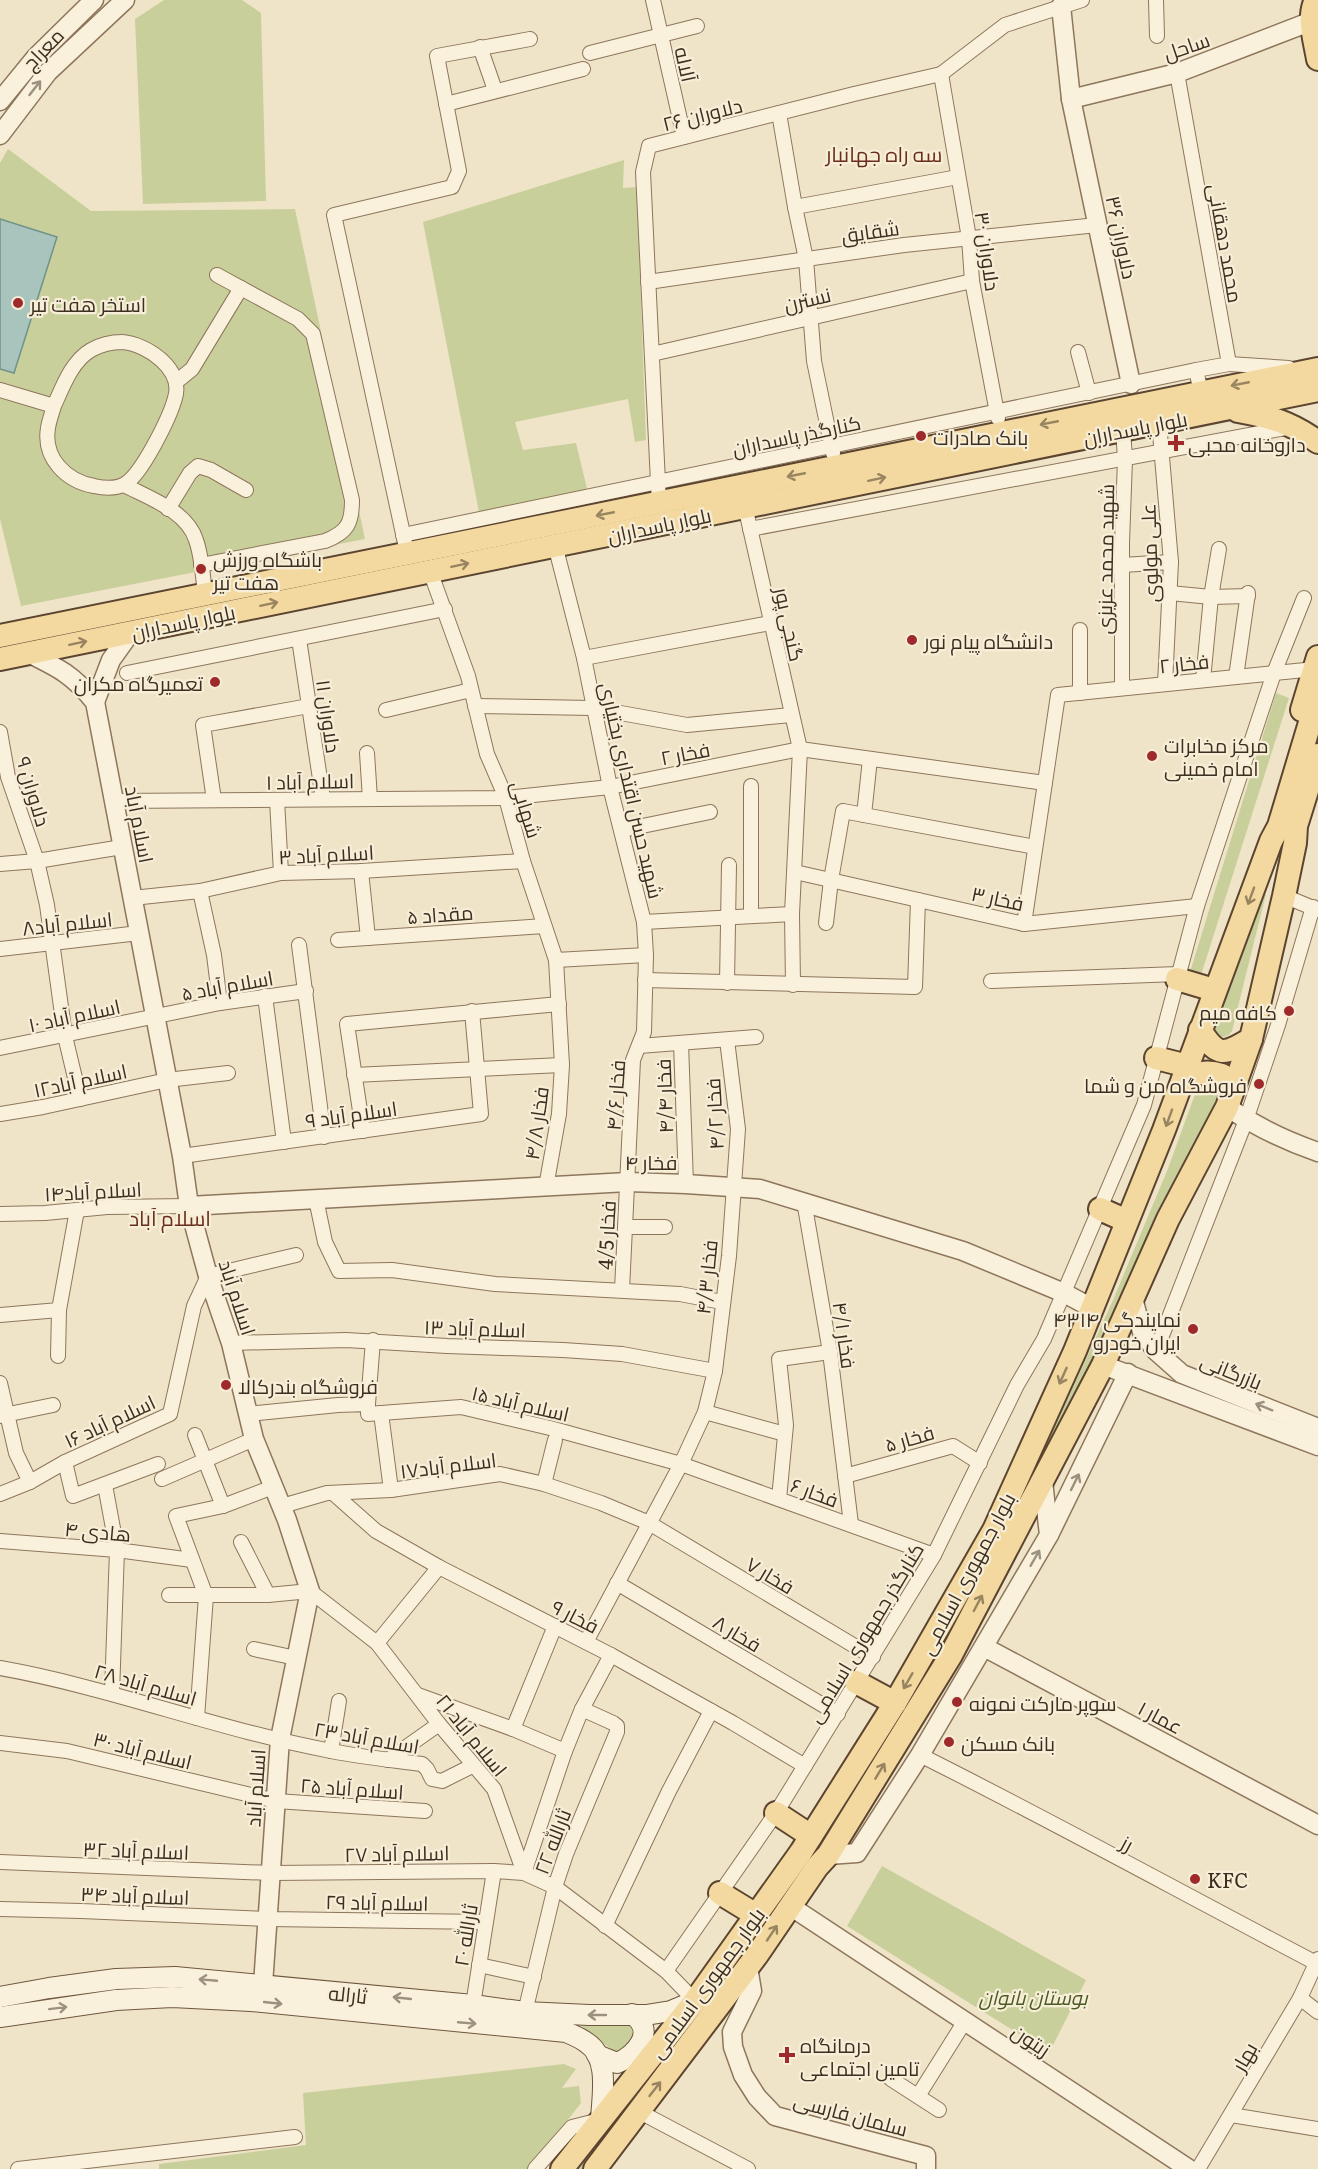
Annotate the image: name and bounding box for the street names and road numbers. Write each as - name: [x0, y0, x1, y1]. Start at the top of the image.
- street label: معراج: [14, 20, 70, 77]
- street label: ساحل: [1159, 23, 1213, 67]
- street label: آلاله: [668, 43, 706, 85]
- street label: دلاوران ۲۶: [659, 89, 745, 137]
- street label: محمد دهقانی: [1202, 181, 1252, 305]
- street label: دلاوران ۳۶: [1100, 193, 1146, 281]
- street label: دلاوران ۳۰: [969, 209, 1009, 293]
- street label: شقایق: [839, 211, 901, 249]
- street label: نسترن: [780, 278, 834, 318]
- street label: بلوار پاسداران: [1080, 402, 1190, 452]
- street label: کنارگذر پاسداران: [729, 406, 863, 462]
- street label: شهید محمد عزیزی: [1088, 483, 1120, 635]
- street label: بلوار پاسداران: [604, 498, 714, 550]
- street label: علی مولوی: [1131, 503, 1165, 603]
- street label: گنجی پور: [768, 583, 813, 664]
- street label: بلوار پاسداران: [128, 595, 238, 647]
- street label: فخار ۲: [1158, 644, 1210, 680]
- street label: دلاوران ۱۱: [310, 677, 350, 755]
- street label: شهید حسن اقتداری بختیاری: [594, 679, 672, 901]
- street label: فخار ۲: [658, 733, 712, 771]
- street label: دلاوران ۹: [10, 752, 60, 830]
- street label: اسلام آباد ۱: [266, 764, 354, 797]
- street label: شهابی: [505, 777, 551, 841]
- street label: اسلام آباد: [118, 783, 163, 865]
- street label: اسلام آباد ۳: [277, 836, 375, 871]
- street label: فخار ۳: [969, 877, 1027, 917]
- street label: مقداد ۵: [406, 896, 474, 930]
- street label: اسلام آباد۸: [20, 902, 114, 943]
- street label: اسلام آباد ۵: [179, 961, 276, 1008]
- street label: اسلام آباد ۱۰: [25, 990, 123, 1039]
- street label: اسلام آباد۱۲: [30, 1054, 130, 1105]
- street label: فخار ۴/۴: [647, 1058, 679, 1134]
- street label: فخار ۴/۶: [597, 1059, 631, 1131]
- street label: فخار ۴/۲: [696, 1077, 730, 1151]
- street label: فخار ۴/۸: [515, 1084, 555, 1162]
- street label: اسلام آباد ۹: [303, 1092, 399, 1135]
- street label: فخار ۴: [625, 1146, 677, 1176]
- street label: اسلام آباد۱۴: [43, 1172, 143, 1209]
- street label: فخار 4/5: [588, 1200, 622, 1270]
- street label: فخار ۴/۳: [686, 1238, 724, 1316]
- street label: اسلام آباد: [212, 1255, 265, 1339]
- street label: فخار ۴/۱: [826, 1300, 866, 1370]
- street label: اسلام آباد ۱۳: [424, 1310, 526, 1345]
- street label: بازرگانی: [1197, 1344, 1267, 1396]
- street label: اسلام آباد ۱۵: [469, 1376, 573, 1429]
- street label: اسلام آباد ۱۶: [58, 1386, 160, 1455]
- street label: فخار ۵: [881, 1416, 937, 1458]
- street label: اسلام آباد۱۷: [398, 1443, 498, 1486]
- street label: فخار ۶: [787, 1469, 843, 1513]
- street label: بلوار جمهوری اسلامی: [910, 1486, 1022, 1660]
- street label: هادی ۴: [63, 1512, 133, 1548]
- street label: کنارگذر جمهوری اسلامی: [798, 1536, 930, 1728]
- street label: فخار ۷: [741, 1548, 801, 1600]
- street label: فخار ۹: [547, 1590, 605, 1640]
- street label: فخار ۸: [708, 1606, 768, 1658]
- street label: اسلام آباد ۲۸: [91, 1654, 201, 1713]
- street label: اسلام آباد ۲۱: [429, 1686, 516, 1782]
- street label: عمار ۱: [1133, 1692, 1189, 1740]
- street label: اسلام آباد ۲۳: [312, 1712, 422, 1761]
- street label: اسلام آباد ۳۰: [90, 1722, 195, 1777]
- street label: اسلام آباد: [236, 1748, 273, 1828]
- street label: اسلام آباد ۲۵: [299, 1768, 405, 1807]
- street label: ثارالله ۲۲: [525, 1803, 577, 1878]
- street label: رز: [1115, 1826, 1140, 1858]
- street label: اسلام آباد ۳۲: [82, 1832, 190, 1867]
- street label: اسلام آباد ۲۷: [344, 1836, 450, 1869]
- street label: اسلام آباد ۳۴: [80, 1877, 190, 1912]
- street label: اسلام آباد ۲۹: [325, 1885, 429, 1918]
- street label: بلوار جمهوری اسلامی: [641, 1900, 771, 2064]
- street label: ثارالله ۲۰: [444, 1901, 484, 1968]
- street label: ثاراله: [327, 1976, 370, 2010]
- street label: زیتون: [1006, 2015, 1058, 2063]
- street label: بهار: [1222, 2036, 1263, 2077]
- street label: سلمان فارسی: [791, 2083, 911, 2143]

